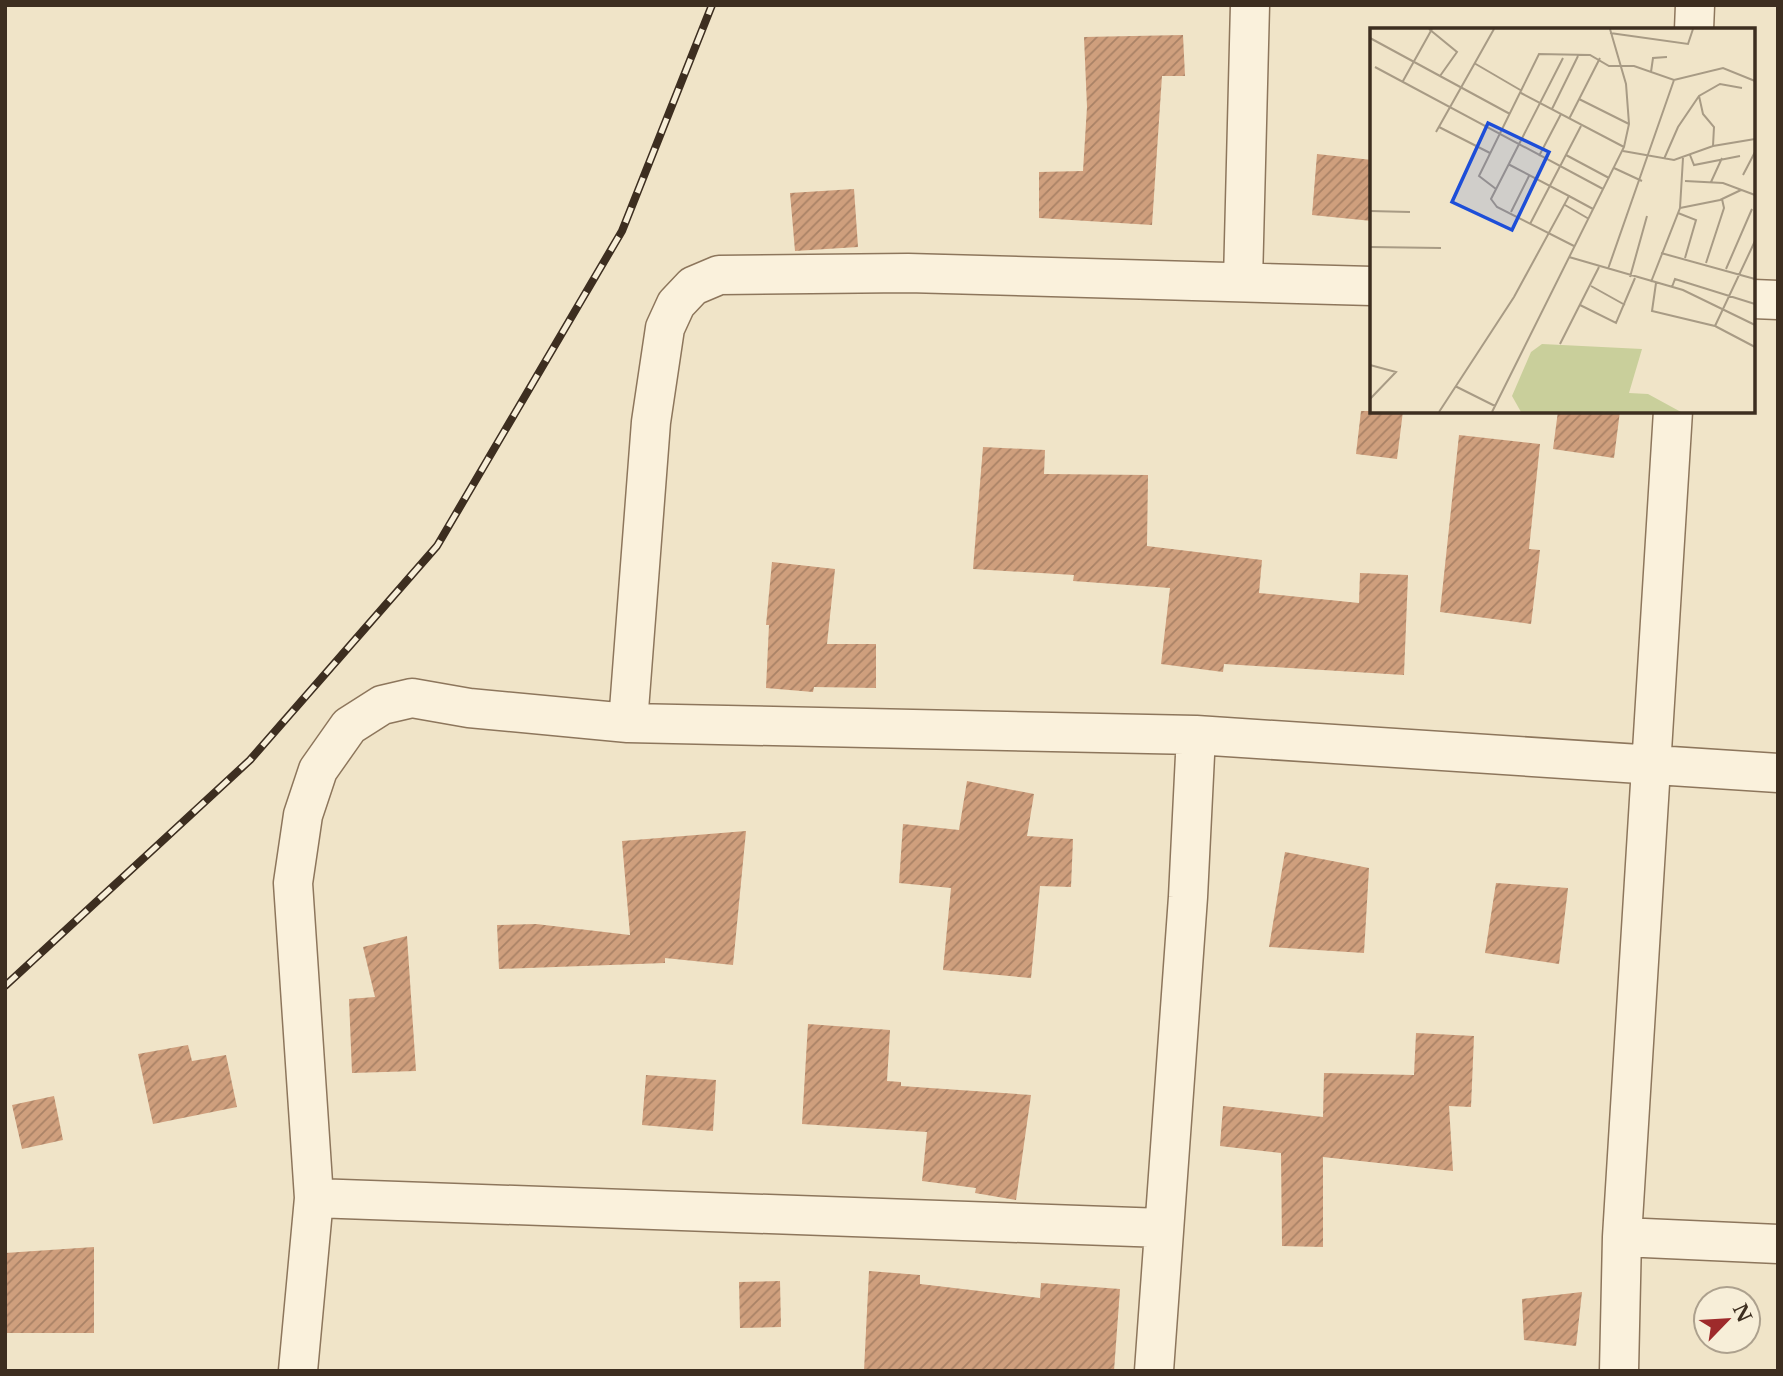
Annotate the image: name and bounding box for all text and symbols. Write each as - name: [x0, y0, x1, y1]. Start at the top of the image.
- inset map: [1370, 28, 1755, 413]
- north arrow: [1692, 1285, 1762, 1355]
- text: N: [1728, 1300, 1756, 1326]

